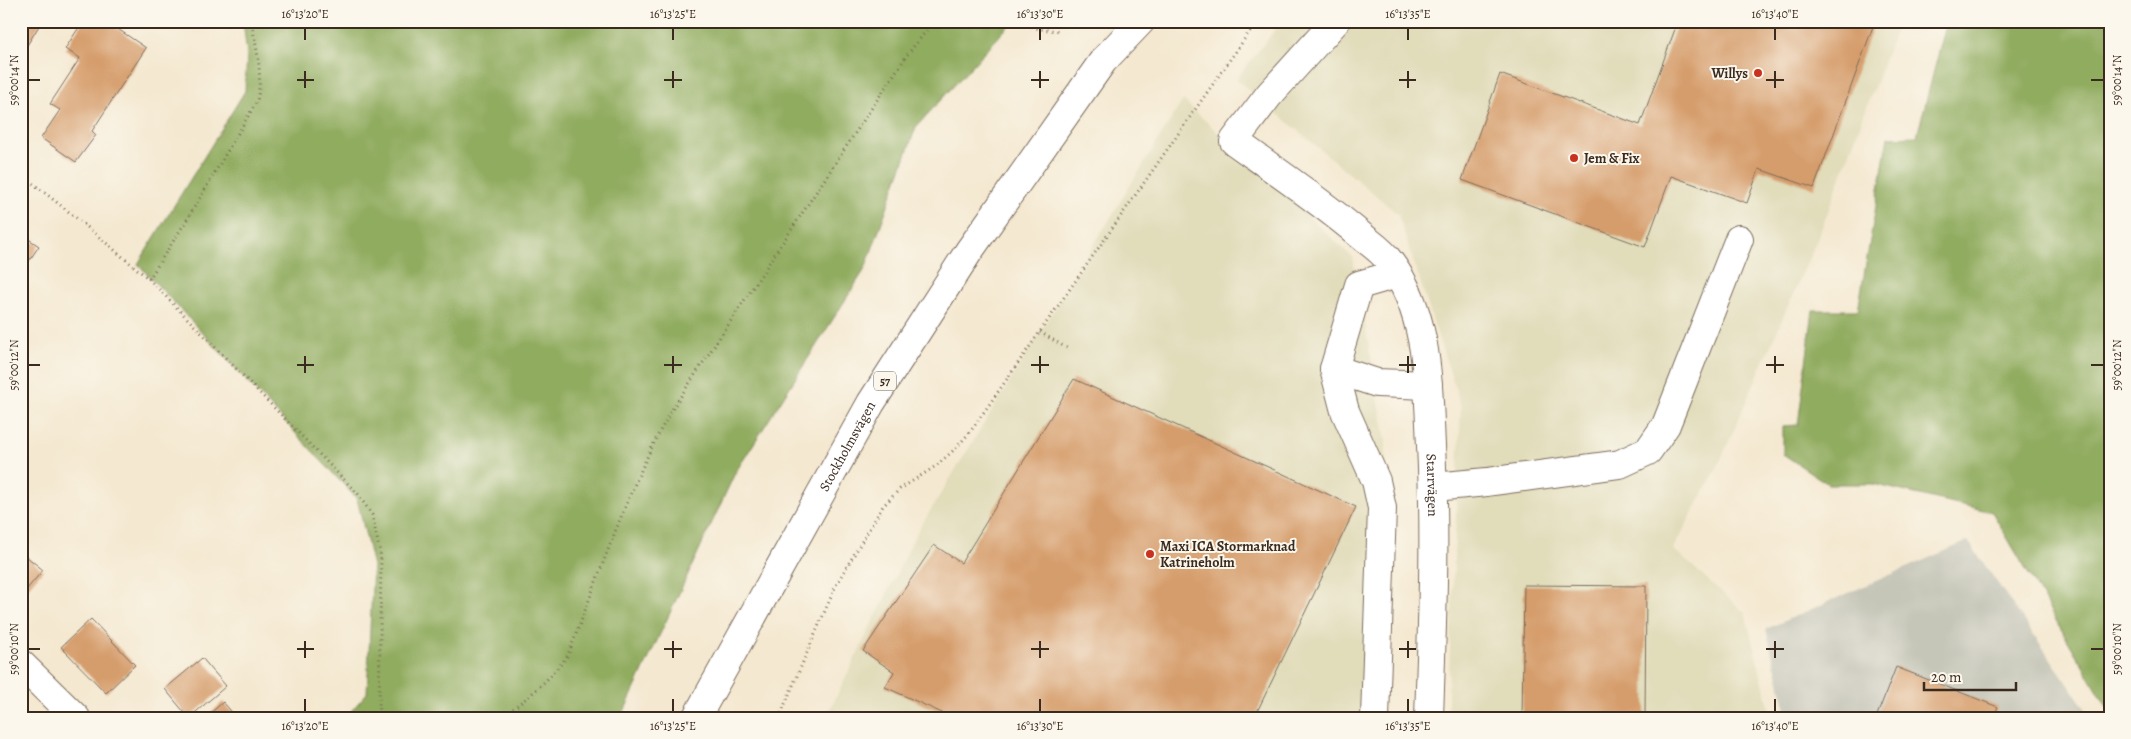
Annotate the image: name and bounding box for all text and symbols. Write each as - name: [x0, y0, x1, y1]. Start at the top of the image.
- text: 16°13'20"E: [281, 6, 329, 22]
- text: 16°13'25"E: [650, 6, 696, 22]
- text: 16°13'30"E: [1017, 6, 1063, 22]
- text: 16°13'35"E: [1385, 6, 1431, 22]
- text: 16°13'40"E: [1752, 6, 1798, 22]
- text: 59°00'14"N: [6, 54, 22, 105]
- text: 59°00'14"N: [2109, 54, 2125, 105]
- place label: Willys: [1711, 64, 1748, 83]
- marker: Willys: [1752, 67, 1764, 79]
- place label: Jem & Fix: [1584, 149, 1640, 168]
- marker: Jem & Fix: [1568, 152, 1580, 164]
- text: 59°00'12"N: [6, 339, 22, 391]
- text: 59°00'12"N: [2109, 339, 2125, 391]
- road number: 57: [874, 372, 896, 391]
- street label: Stockholmsvägen: [814, 397, 880, 495]
- street label: Starrvägen: [1422, 453, 1443, 517]
- place label: Maxi ICA Stormarknad Katrineholm: [1160, 537, 1296, 572]
- marker: Maxi ICA Stormarknad Katrineholm: [1144, 548, 1156, 560]
- text: 59°00'10"N: [6, 623, 22, 675]
- text: 59°00'10"N: [2109, 623, 2125, 675]
- scale bar: [1924, 659, 2016, 691]
- text: 20 m: [1931, 667, 1962, 687]
- text: 16°13'20"E: [281, 718, 329, 734]
- text: 16°13'25"E: [650, 718, 696, 734]
- text: 16°13'30"E: [1017, 718, 1063, 734]
- text: 16°13'35"E: [1385, 718, 1431, 734]
- text: 16°13'40"E: [1752, 718, 1798, 734]

